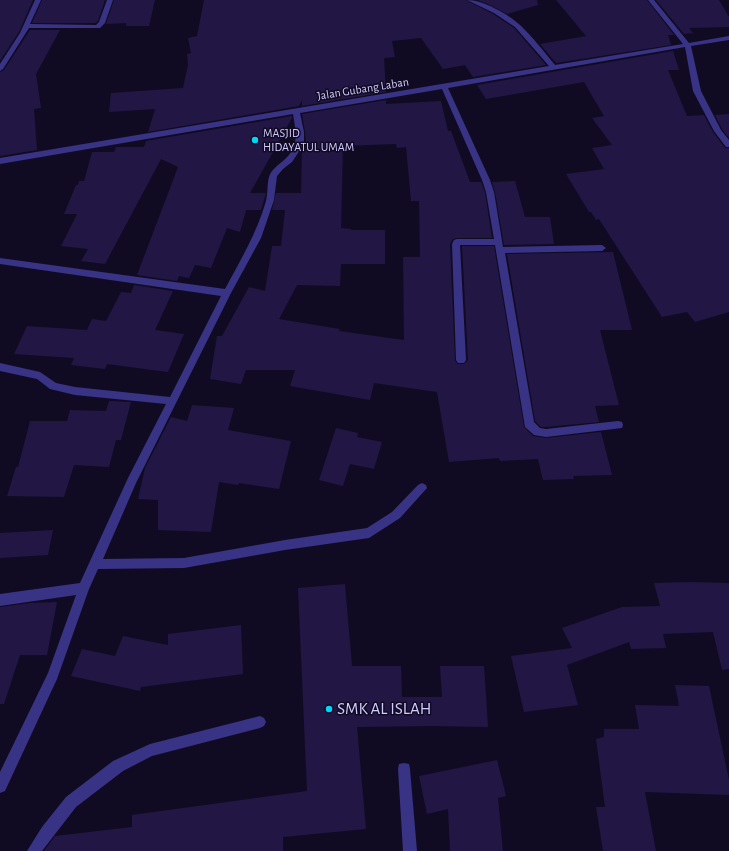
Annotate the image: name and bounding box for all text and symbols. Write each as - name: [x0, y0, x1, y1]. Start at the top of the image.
- street label: Jalan Gubang Laban: [316, 75, 410, 103]
- place label: MASJID HIDAYATUL UMAM: [263, 126, 354, 154]
- marker: MASJID HIDAYATUL UMAM: [250, 135, 260, 145]
- place label: SMK AL ISLAH: [337, 699, 431, 719]
- marker: SMK AL ISLAH: [324, 704, 334, 714]

